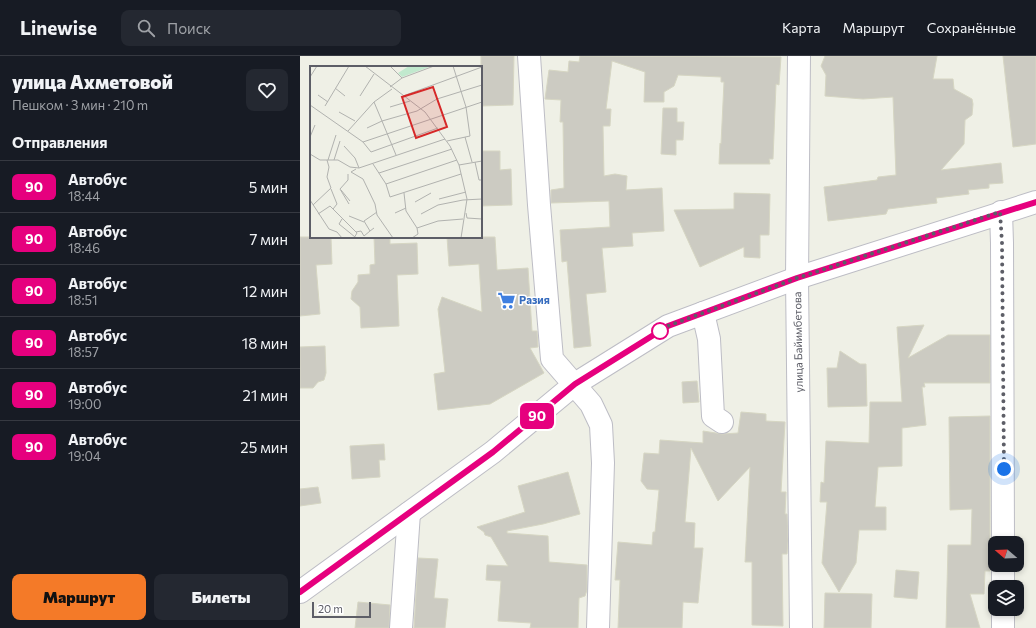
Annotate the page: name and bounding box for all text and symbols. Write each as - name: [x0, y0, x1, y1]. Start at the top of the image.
- search box: [121, 10, 401, 46]
- text: Linewise: [20, 16, 97, 39]
- icon: search: [135, 17, 157, 39]
- text: Поиск: [167, 19, 211, 37]
- text: Карта: [782, 19, 820, 36]
- text: Маршрут: [842, 19, 905, 36]
- text: Сохранённые: [927, 19, 1016, 36]
- inset map: [310, 66, 482, 238]
- button: heart: [246, 69, 288, 111]
- text: улица Ахметовой: [12, 70, 173, 93]
- text: Пешком · 3 мин · 210 m: [12, 97, 148, 113]
- text: Отправления: [12, 133, 108, 151]
- text: Автобус: [68, 170, 127, 188]
- text: 90: [25, 178, 43, 195]
- text: 5 мин: [249, 178, 288, 196]
- text: 18:44: [68, 188, 100, 204]
- text: Автобус: [68, 222, 127, 240]
- text: 90: [25, 230, 43, 247]
- text: 7 мин: [249, 230, 288, 248]
- text: 18:46: [68, 240, 100, 256]
- text: Автобус: [68, 274, 127, 292]
- text: 90: [25, 282, 43, 299]
- text: 12 мин: [243, 282, 288, 300]
- supermarket icon: Разия: [496, 290, 516, 310]
- street label: улица Байимбетова: [790, 291, 805, 393]
- text: 18:51: [68, 292, 98, 308]
- place label: Разия: [519, 293, 550, 306]
- unlabelled marker: [651, 322, 669, 340]
- text: Автобус: [68, 326, 127, 344]
- text: 90: [25, 334, 43, 351]
- text: 18 мин: [242, 334, 288, 352]
- text: 18:57: [68, 344, 99, 360]
- text: Автобус: [68, 378, 127, 396]
- text: 90: [25, 386, 43, 403]
- text: 21 мин: [243, 386, 288, 404]
- text: 19:00: [68, 396, 101, 412]
- line badge: 90: [519, 403, 555, 429]
- text: 90: [528, 407, 546, 424]
- text: Автобус: [68, 430, 127, 448]
- text: 90: [25, 438, 43, 455]
- text: 25 мин: [240, 438, 288, 456]
- text: 19:04: [68, 448, 101, 464]
- your location: [994, 459, 1014, 479]
- north arrow: [988, 536, 1024, 572]
- map controls: [988, 536, 1024, 616]
- button: Маршрут: [12, 574, 146, 620]
- button: Билеты: [154, 574, 288, 620]
- button: layers: [988, 580, 1024, 616]
- scale bar: [312, 600, 371, 619]
- text: 20 m: [318, 602, 343, 615]

